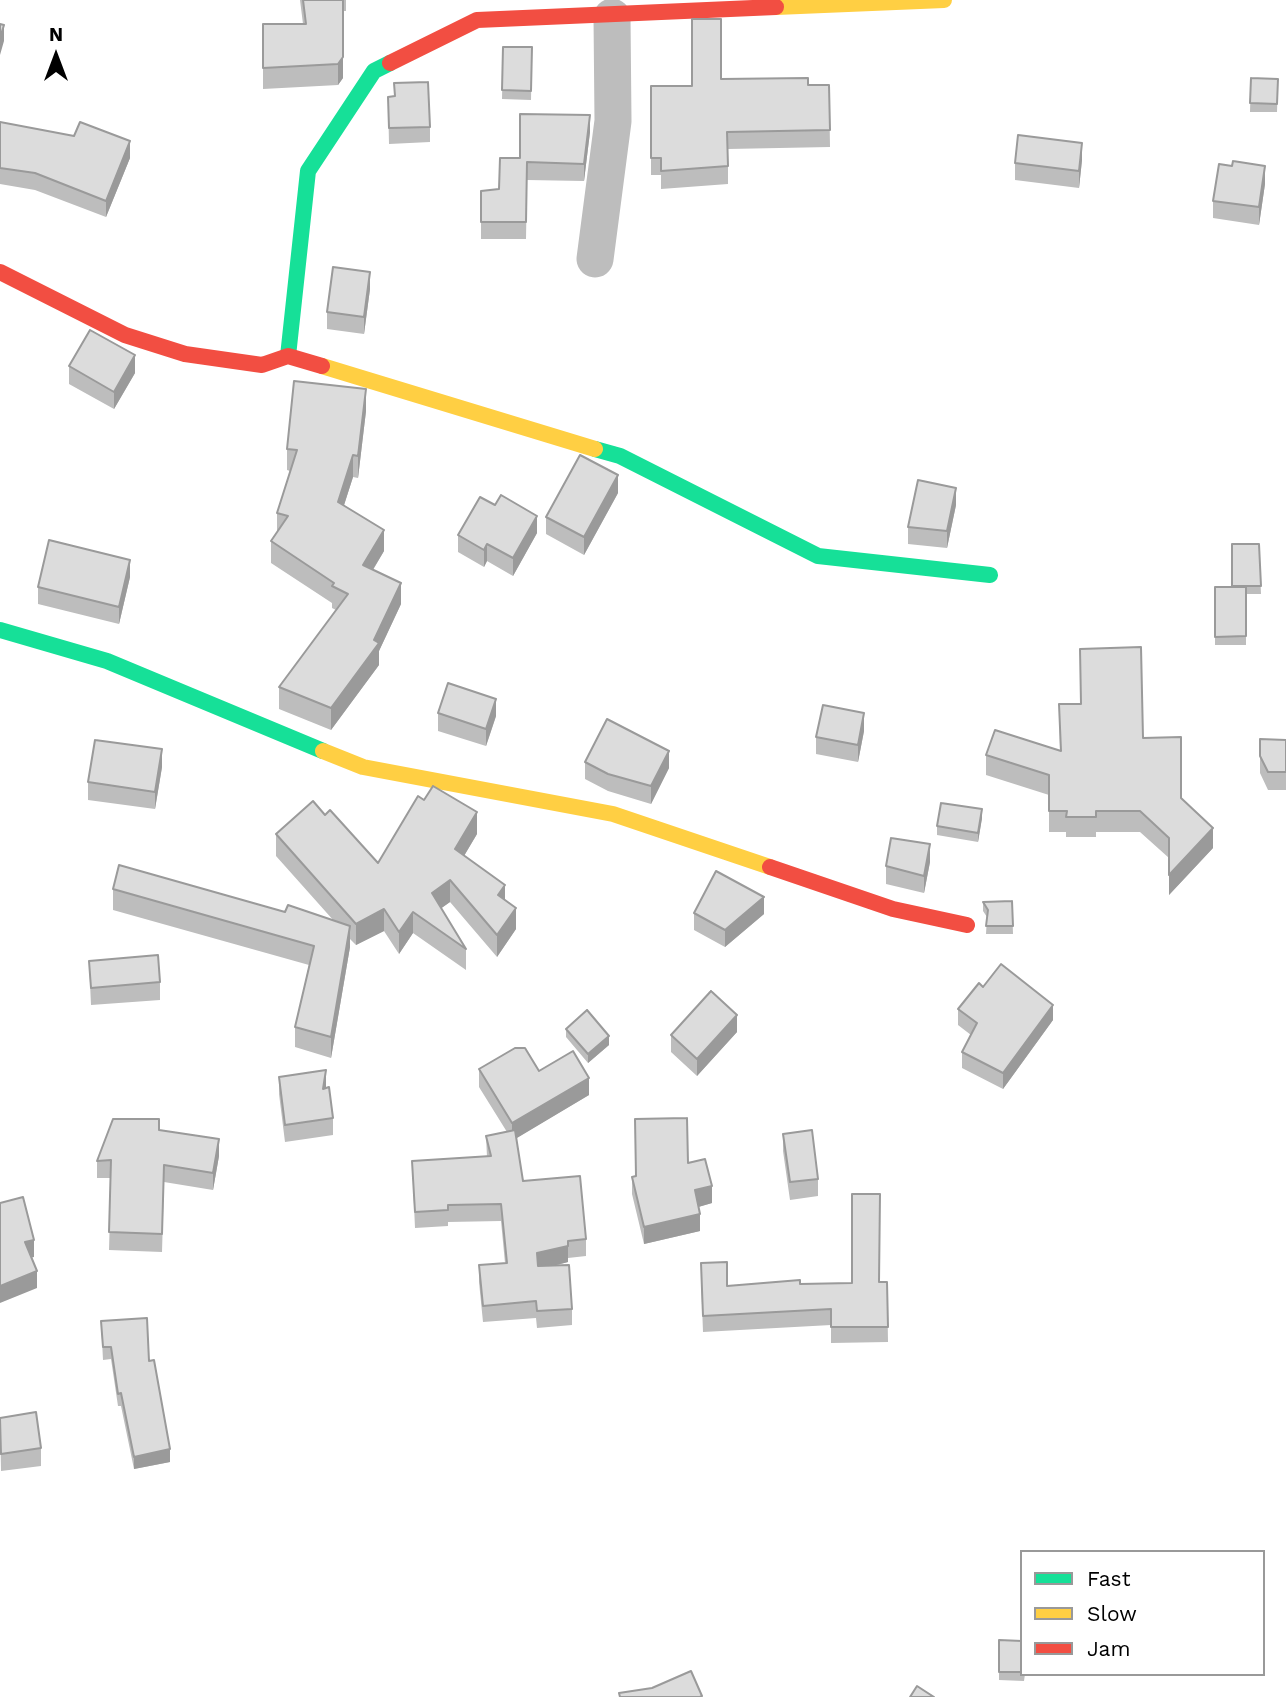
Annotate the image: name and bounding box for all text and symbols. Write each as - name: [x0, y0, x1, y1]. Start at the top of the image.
- north arrow: [21, 21, 91, 91]
- text: N: [49, 23, 63, 46]
- legend: [1020, 1550, 1265, 1676]
- text: Fast: [1087, 1566, 1131, 1591]
- text: Slow: [1087, 1601, 1137, 1626]
- text: Jam: [1087, 1636, 1130, 1661]

